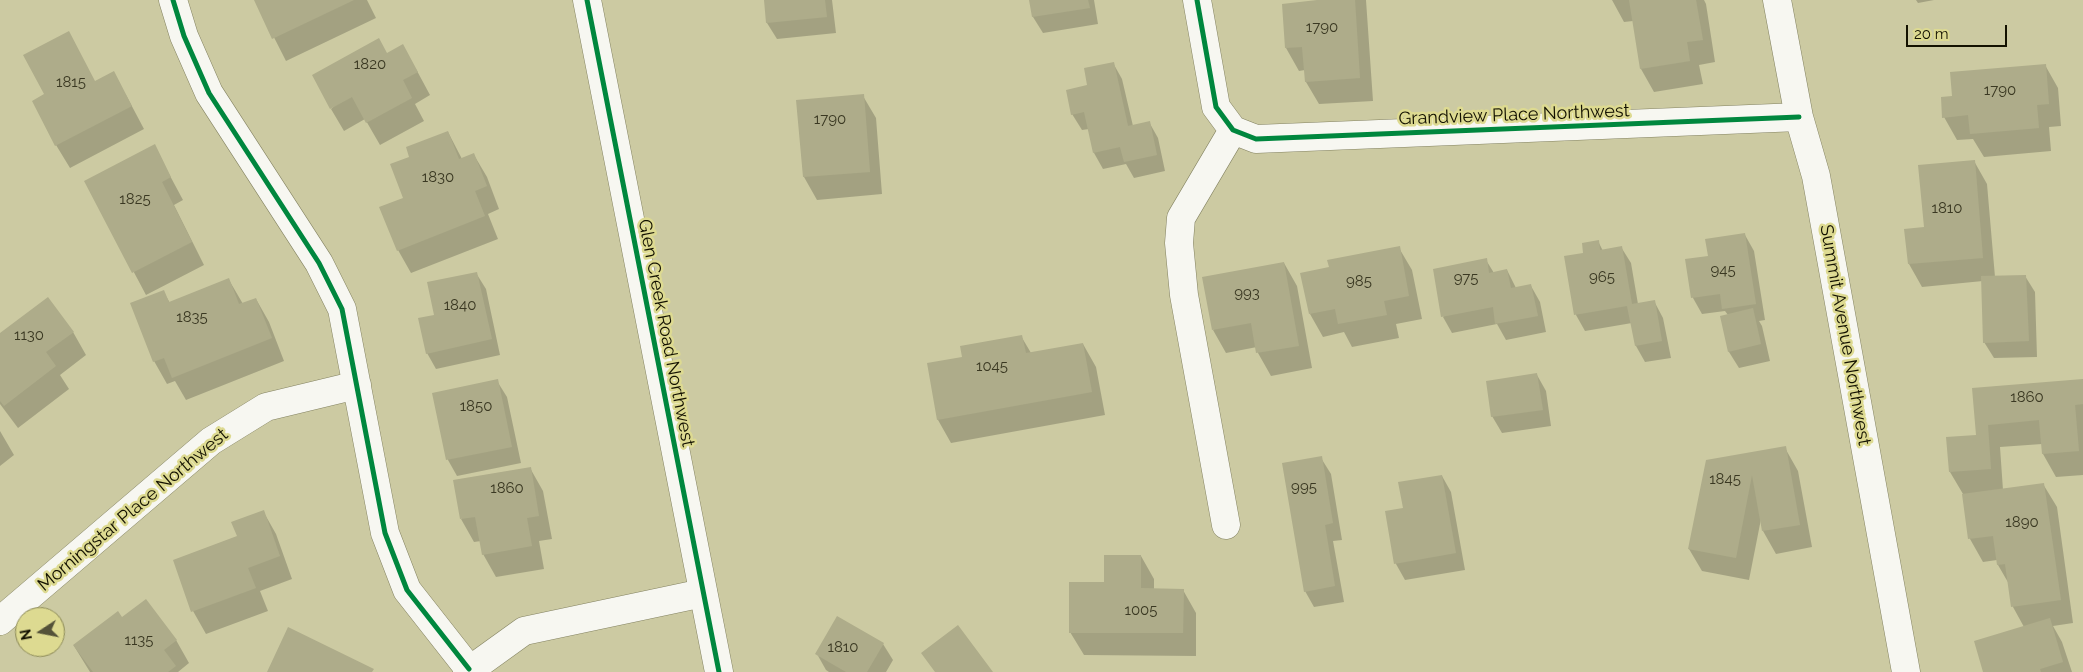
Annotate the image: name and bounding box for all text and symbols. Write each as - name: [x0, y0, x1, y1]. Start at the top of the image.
- scale bar: [1908, 15, 2009, 47]
- house number: 1790: [1306, 18, 1338, 36]
- text: 20 m: [1914, 25, 1949, 43]
- house number: 1820: [354, 55, 386, 73]
- house number: 1815: [56, 73, 86, 91]
- house number: 1790: [1984, 81, 2016, 99]
- street label: Grandview Place Northwest: [1398, 100, 1630, 130]
- house number: 1790: [814, 110, 846, 128]
- house number: 1830: [422, 168, 454, 186]
- house number: 1825: [119, 190, 151, 208]
- house number: 1810: [1932, 199, 1962, 217]
- street label: Glen Creek Road Northwest: [633, 217, 699, 449]
- street label: Summit Avenue Northwest: [1815, 223, 1875, 447]
- house number: 945: [1710, 261, 1736, 279]
- house number: 965: [1589, 268, 1615, 286]
- house number: 975: [1454, 269, 1478, 287]
- house number: 985: [1346, 272, 1372, 290]
- house number: 993: [1234, 284, 1260, 302]
- house number: 1840: [444, 296, 476, 314]
- house number: 1835: [176, 308, 208, 326]
- house number: 1130: [14, 326, 44, 344]
- house number: 1045: [976, 357, 1008, 375]
- house number: 1860: [2010, 388, 2044, 406]
- house number: 1850: [460, 397, 492, 415]
- street label: Morningstar Place Northwest: [33, 424, 233, 596]
- house number: 1845: [1709, 470, 1741, 488]
- house number: 995: [1291, 478, 1317, 496]
- house number: 1860: [490, 479, 524, 497]
- house number: 1890: [2005, 513, 2039, 531]
- house number: 1005: [1125, 601, 1157, 619]
- north arrow: [15, 607, 65, 657]
- text: N: [17, 628, 35, 641]
- house number: 1135: [124, 631, 154, 649]
- house number: 1810: [828, 638, 858, 656]

